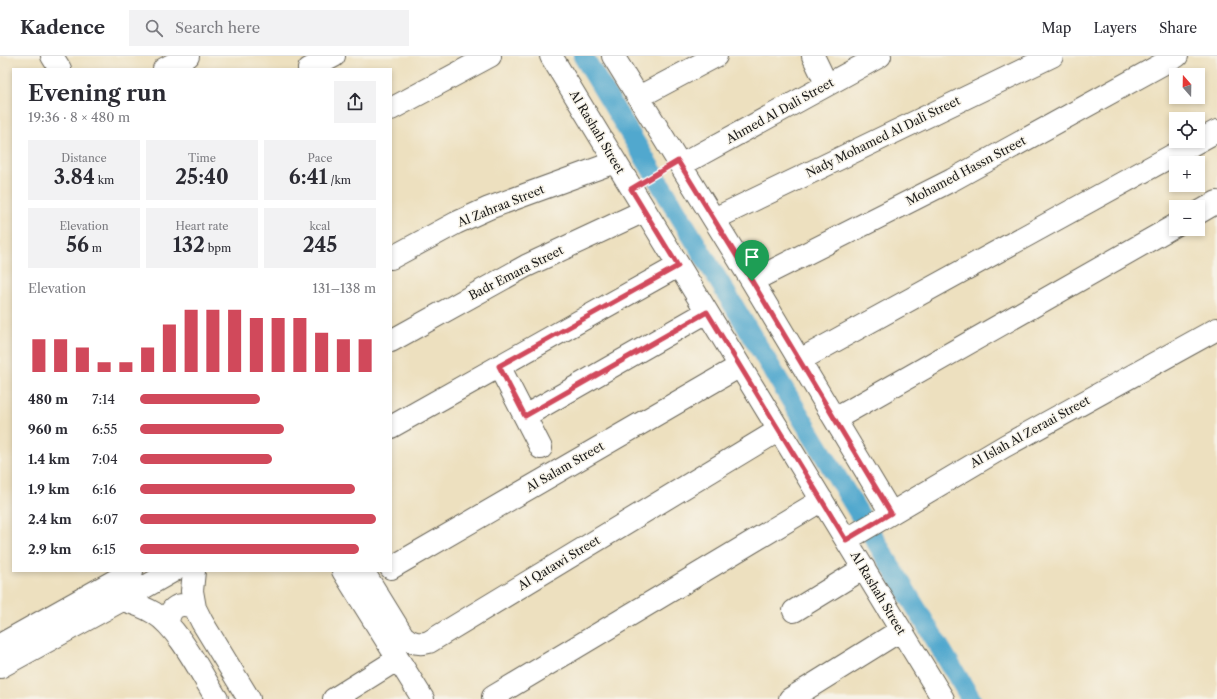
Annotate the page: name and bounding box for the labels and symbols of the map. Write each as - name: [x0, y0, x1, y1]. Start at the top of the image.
- north arrow: [1169, 68, 1205, 104]
- street label: Ahmed Al Dali Street: [723, 74, 837, 147]
- street label: Al Rashah Street: [566, 87, 629, 177]
- street label: Nady Mohamed Al Dali Street: [803, 92, 963, 180]
- street label: Mohamed Hassn Street: [903, 132, 1029, 208]
- street label: Al Zahraa Street: [454, 181, 547, 230]
- pin: [735, 240, 769, 281]
- street label: Badr Emara Street: [466, 242, 566, 303]
- street label: Al Islah Al Zeraai Street: [966, 392, 1093, 471]
- street label: Al Salam Street: [522, 438, 607, 495]
- street label: Al Qatawi Street: [514, 532, 603, 593]
- street label: Al Rashah Street: [847, 548, 910, 638]

